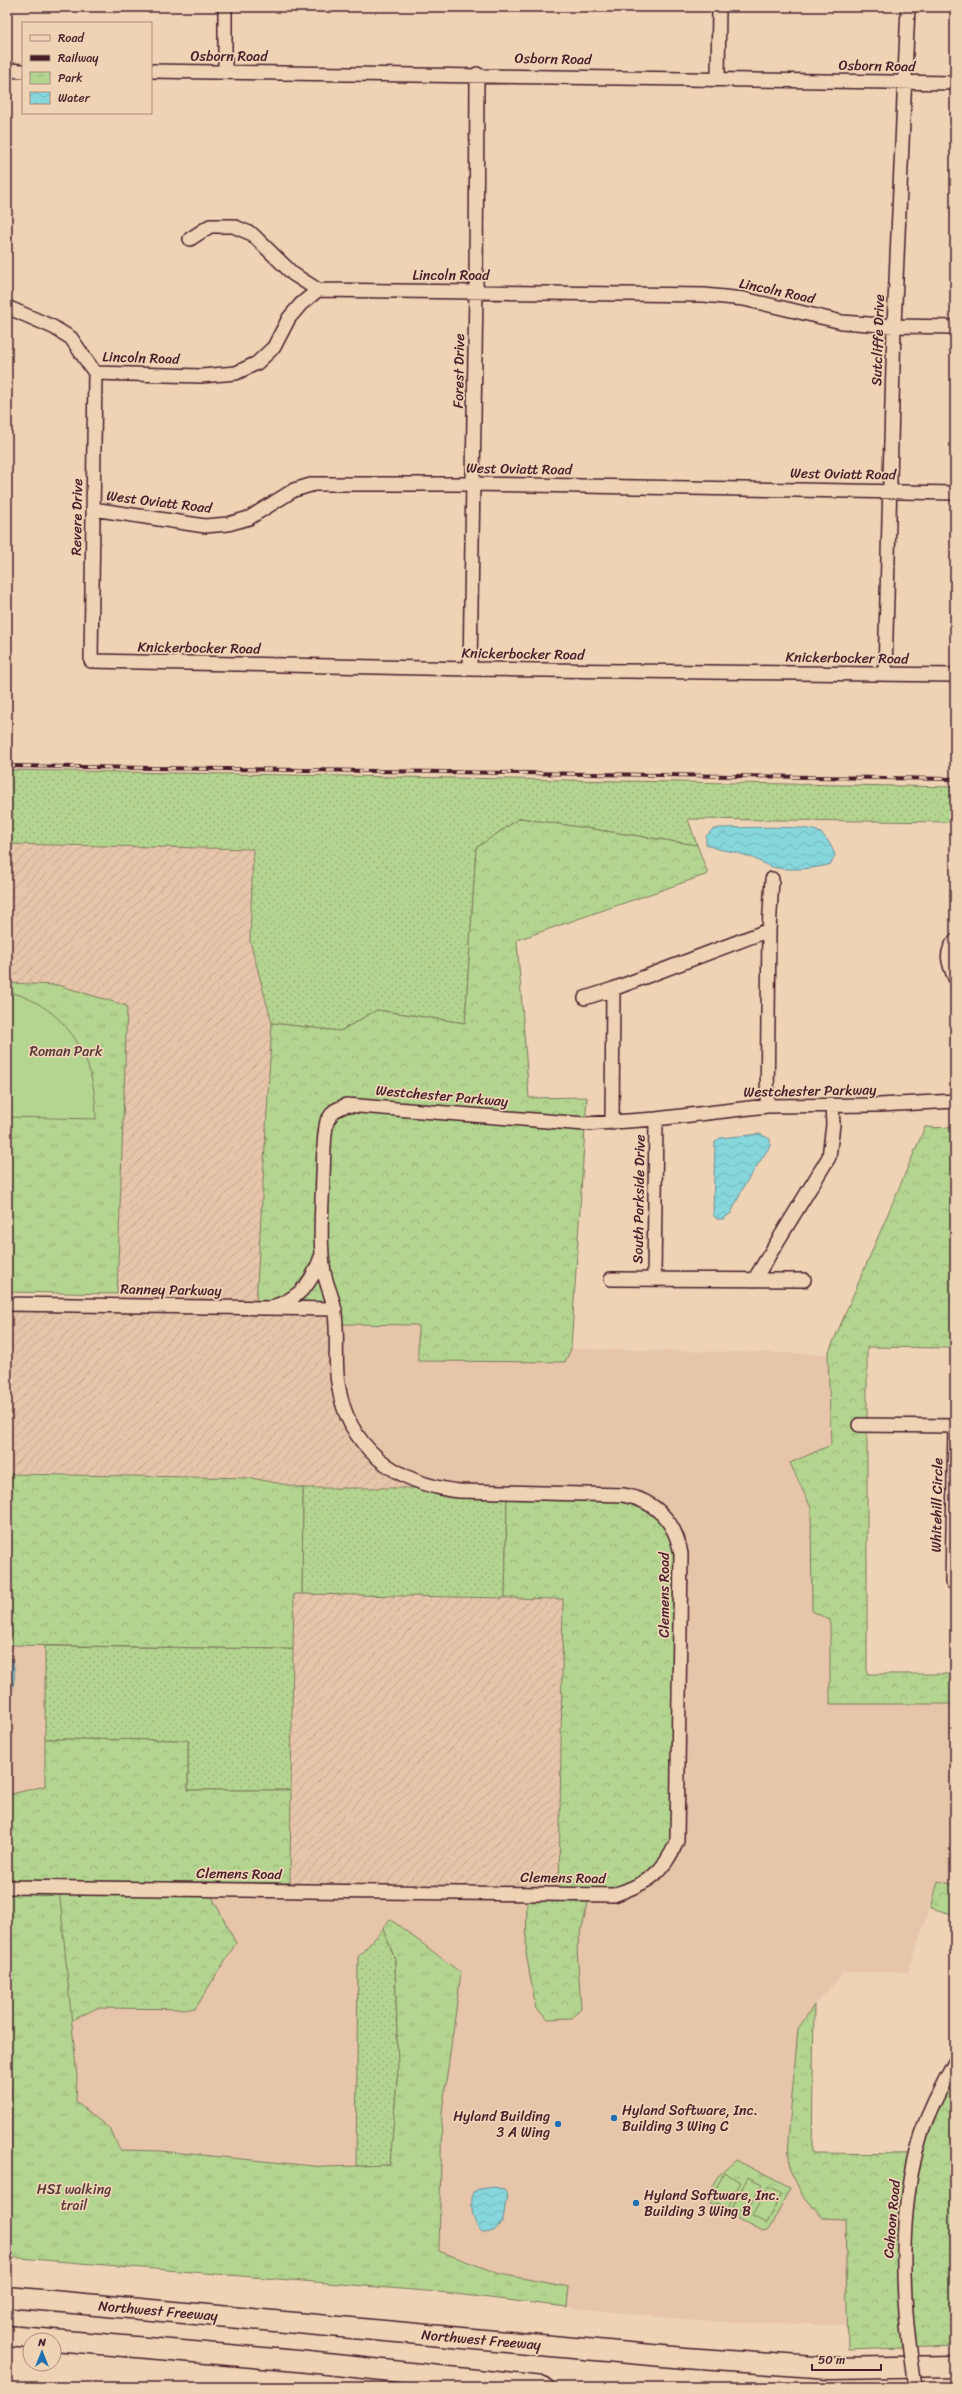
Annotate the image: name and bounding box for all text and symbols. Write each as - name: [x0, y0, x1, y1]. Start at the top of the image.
- legend: [22, 22, 152, 114]
- text: Road: [58, 27, 85, 49]
- street label: Osborn Road: [190, 44, 269, 69]
- street label: Osborn Road: [514, 46, 593, 72]
- text: Railway: [58, 47, 99, 69]
- street label: Osborn Road: [838, 53, 917, 79]
- text: Park: [58, 67, 83, 89]
- text: Water: [58, 87, 91, 109]
- street label: Lincoln Road: [413, 263, 491, 288]
- street label: Lincoln Road: [737, 271, 819, 312]
- street label: Sutcliffe Drive: [864, 294, 892, 386]
- street label: Forest Drive: [446, 333, 472, 409]
- street label: Lincoln Road: [102, 344, 182, 372]
- street label: West Oviatt Road: [466, 456, 574, 482]
- street label: West Oviatt Road: [790, 461, 898, 487]
- street label: Revere Drive: [64, 478, 90, 556]
- street label: West Oviatt Road: [105, 483, 215, 521]
- street label: Knickerbocker Road: [137, 634, 262, 662]
- street label: Knickerbocker Road: [461, 640, 586, 668]
- street label: Knickerbocker Road: [785, 644, 910, 672]
- park label: Roman Park: [30, 1039, 103, 1064]
- street label: Westchester Parkway: [743, 1077, 877, 1105]
- street label: Westchester Parkway: [375, 1078, 510, 1114]
- street label: South Parkside Drive: [625, 1134, 653, 1264]
- street label: Ranney Parkway: [120, 1277, 223, 1303]
- street label: Whitehill Circle: [924, 1457, 950, 1553]
- street label: Clemens Road: [652, 1551, 677, 1638]
- street label: Clemens Road: [196, 1861, 284, 1887]
- street label: Clemens Road: [520, 1865, 608, 1891]
- place label: Hyland Software, Inc. Building 3 Wing C: [622, 2098, 758, 2139]
- place label: Hyland Building 3 A Wing: [453, 2104, 550, 2145]
- marker: Hyland Software, Inc. Building 3 Wing C: [609, 2113, 619, 2123]
- marker: Hyland Building 3 A Wing: [553, 2119, 563, 2129]
- park label: HSI walking trail: [37, 2177, 111, 2218]
- street label: Cahoon Road: [876, 2177, 908, 2259]
- place label: Hyland Software, Inc. Building 3 Wing B: [644, 2183, 780, 2224]
- marker: Hyland Software, Inc. Building 3 Wing B: [631, 2198, 641, 2208]
- street label: Northwest Freeway: [97, 2293, 220, 2329]
- street label: Northwest Freeway: [420, 2322, 543, 2358]
- north arrow: [22, 2332, 62, 2372]
- text: N: [37, 2333, 46, 2352]
- scale bar: [812, 2346, 881, 2372]
- text: 50 m: [818, 2349, 845, 2371]

